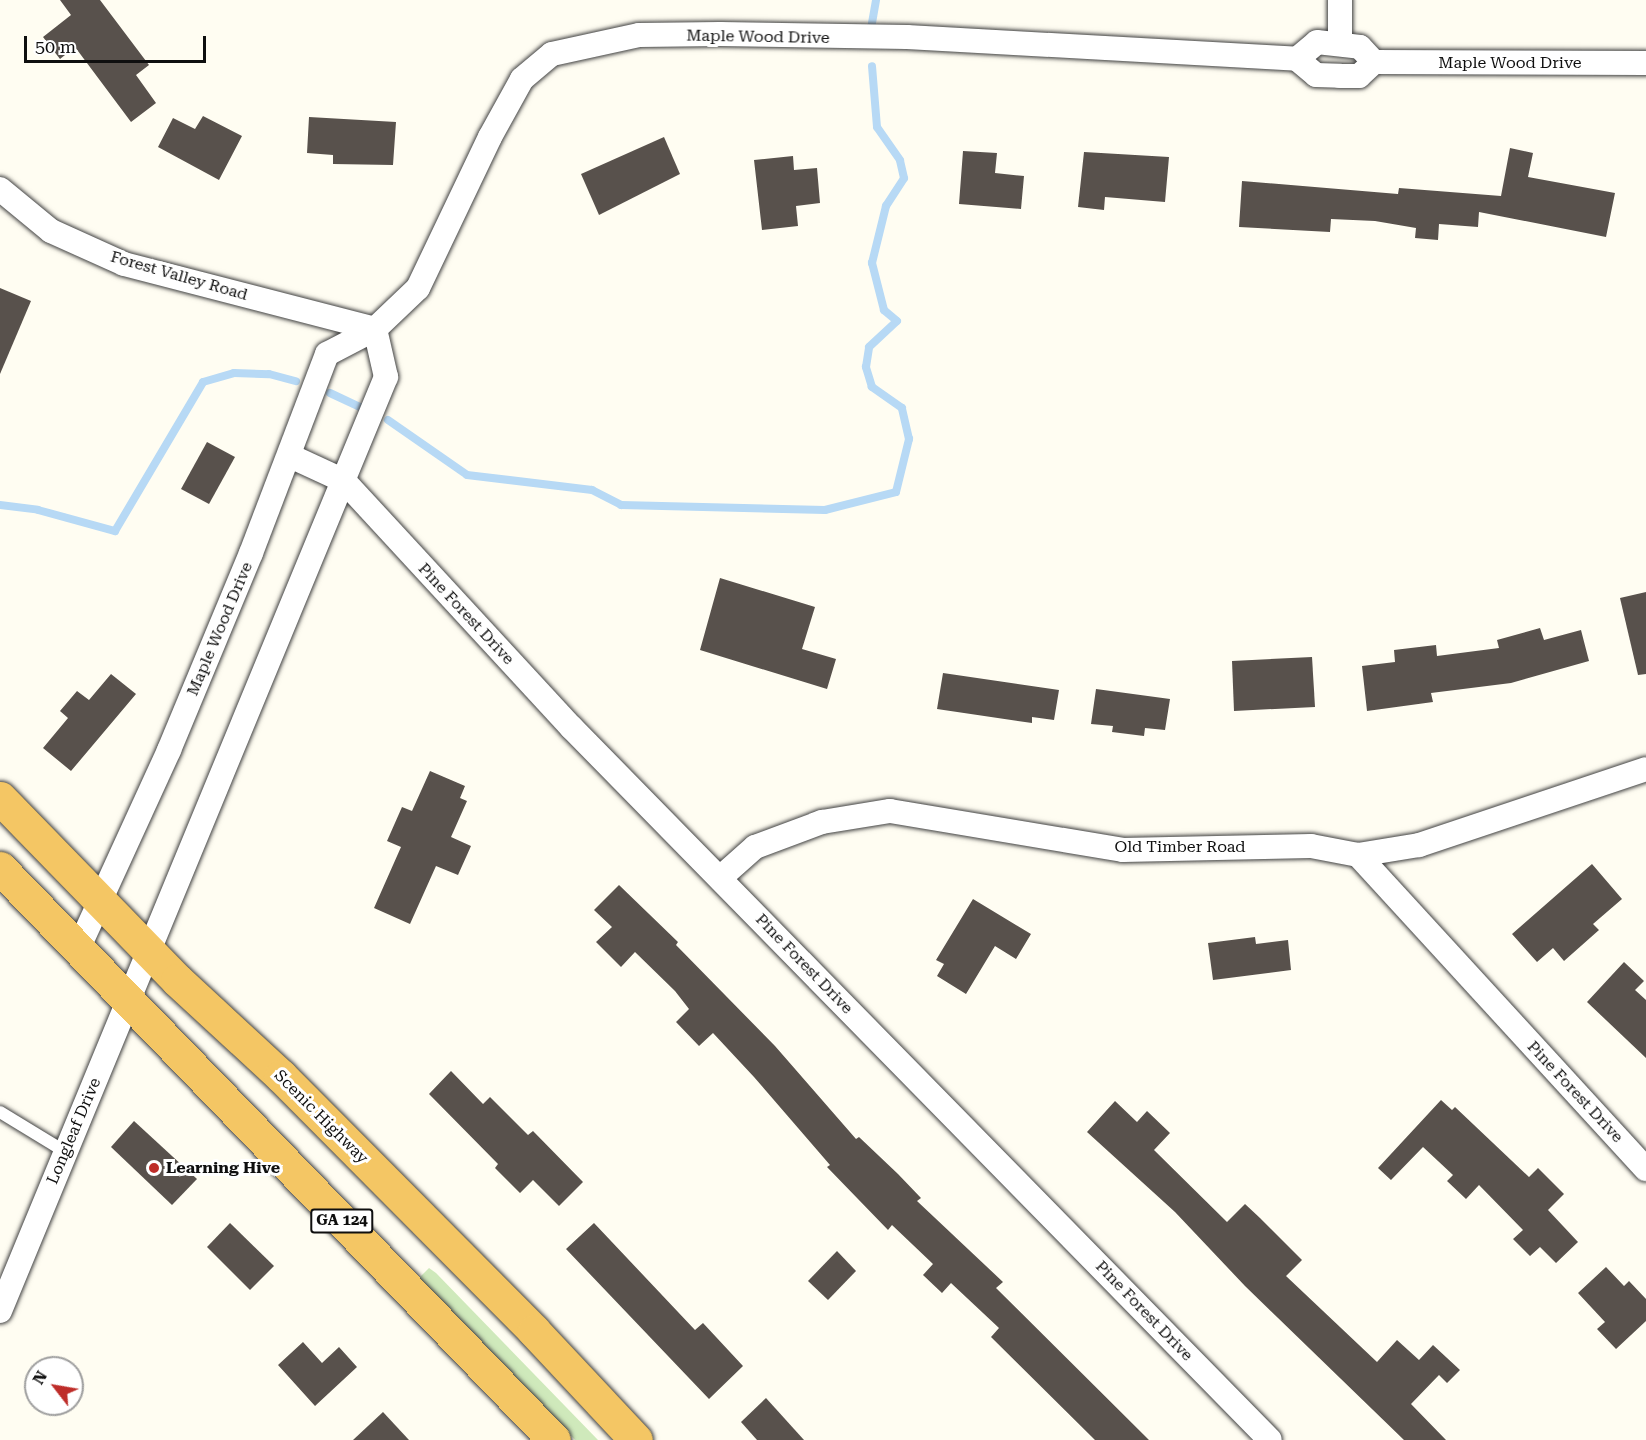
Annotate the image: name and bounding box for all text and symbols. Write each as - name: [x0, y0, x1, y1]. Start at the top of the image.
- scale bar: [27, 24, 208, 62]
- street label: Maple Wood Drive: [686, 26, 830, 48]
- text: 50 m: [35, 36, 76, 57]
- street label: Maple Wood Drive: [1438, 53, 1582, 73]
- street label: Forest Valley Road: [108, 247, 250, 305]
- street label: Maple Wood Drive: [183, 559, 257, 699]
- street label: Pine Forest Drive: [414, 559, 518, 669]
- street label: Old Timber Road: [1114, 837, 1246, 857]
- street label: Pine Forest Drive: [751, 910, 857, 1018]
- street label: Pine Forest Drive: [1523, 1037, 1627, 1147]
- street label: Scenic Highway: [270, 1066, 372, 1168]
- street label: Longleaf Drive: [43, 1075, 105, 1187]
- place label: Learning Hive: [166, 1158, 280, 1178]
- marker: Learning Hive: [147, 1161, 161, 1175]
- road number: GA 124: [309, 1209, 375, 1233]
- street label: Pine Forest Drive: [1091, 1257, 1197, 1365]
- north arrow: [24, 1356, 84, 1416]
- text: N: [29, 1367, 51, 1388]

